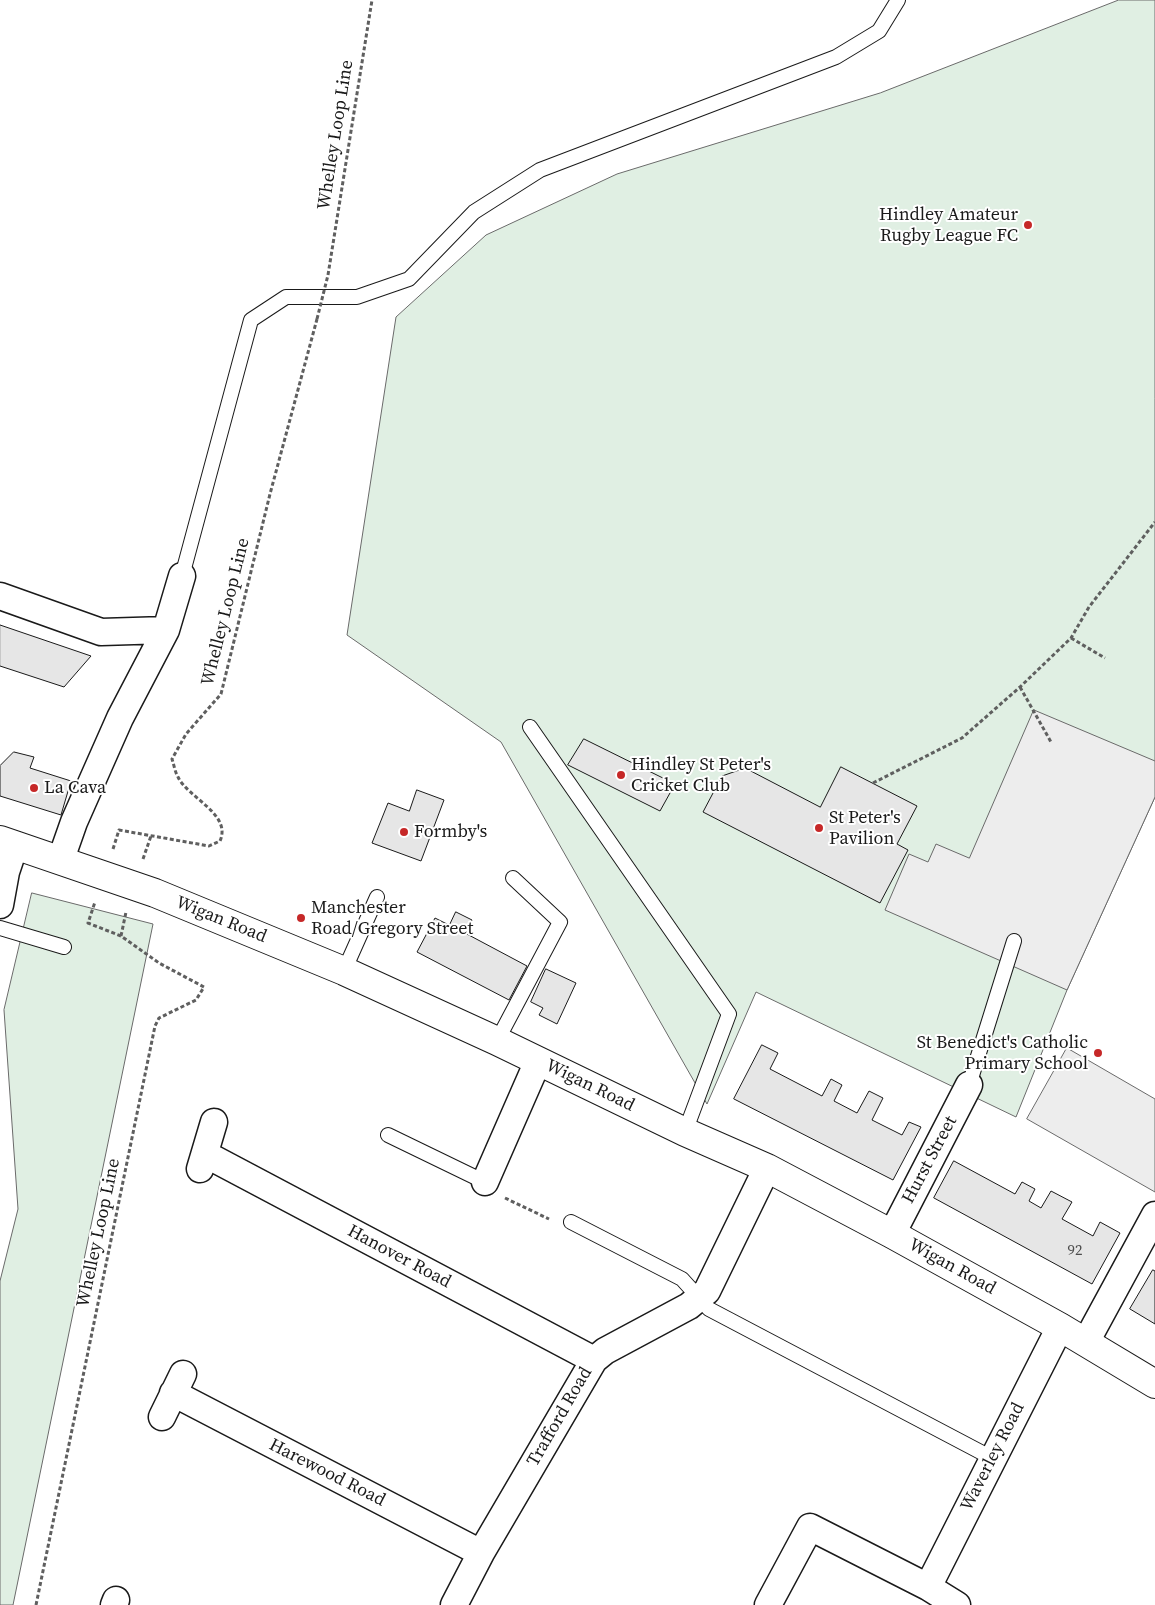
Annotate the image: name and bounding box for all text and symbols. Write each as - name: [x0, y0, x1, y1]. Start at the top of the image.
- street label: Whelley Loop Line: [313, 59, 359, 211]
- place label: Hindley Amateur Rugby League FC: [879, 204, 1018, 246]
- marker: Hindley Amateur Rugby League FC: [1022, 219, 1034, 231]
- street label: Whelley Loop Line: [197, 536, 255, 688]
- place label: Hindley St Peter's Cricket Club: [631, 754, 771, 796]
- marker: Hindley St Peter's Cricket Club: [615, 769, 627, 781]
- place label: La Cava: [44, 777, 106, 799]
- marker: La Cava: [28, 782, 40, 794]
- place label: St Peter's Pavilion: [829, 807, 901, 850]
- place label: Formby's: [414, 821, 487, 843]
- marker: St Peter's Pavilion: [813, 822, 825, 834]
- marker: Formby's: [398, 826, 410, 838]
- street label: Wigan Road: [172, 892, 270, 948]
- place label: Manchester Road/Gregory Street: [311, 897, 473, 940]
- marker: Manchester Road/Gregory Street: [295, 912, 307, 924]
- place label: St Benedict's Catholic Primary School: [917, 1032, 1088, 1074]
- marker: St Benedict's Catholic Primary School: [1092, 1047, 1104, 1059]
- street label: Wigan Road: [542, 1055, 638, 1117]
- street label: Hurst Street: [898, 1112, 962, 1208]
- street label: Whelley Loop Line: [73, 1157, 125, 1309]
- street label: Hanover Road: [344, 1221, 454, 1293]
- street label: Wigan Road: [905, 1234, 999, 1300]
- house number: 92: [1068, 1242, 1082, 1260]
- street label: Trafford Road: [523, 1364, 597, 1470]
- street label: Waverley Road: [956, 1399, 1030, 1515]
- street label: Harewood Road: [265, 1434, 389, 1512]

